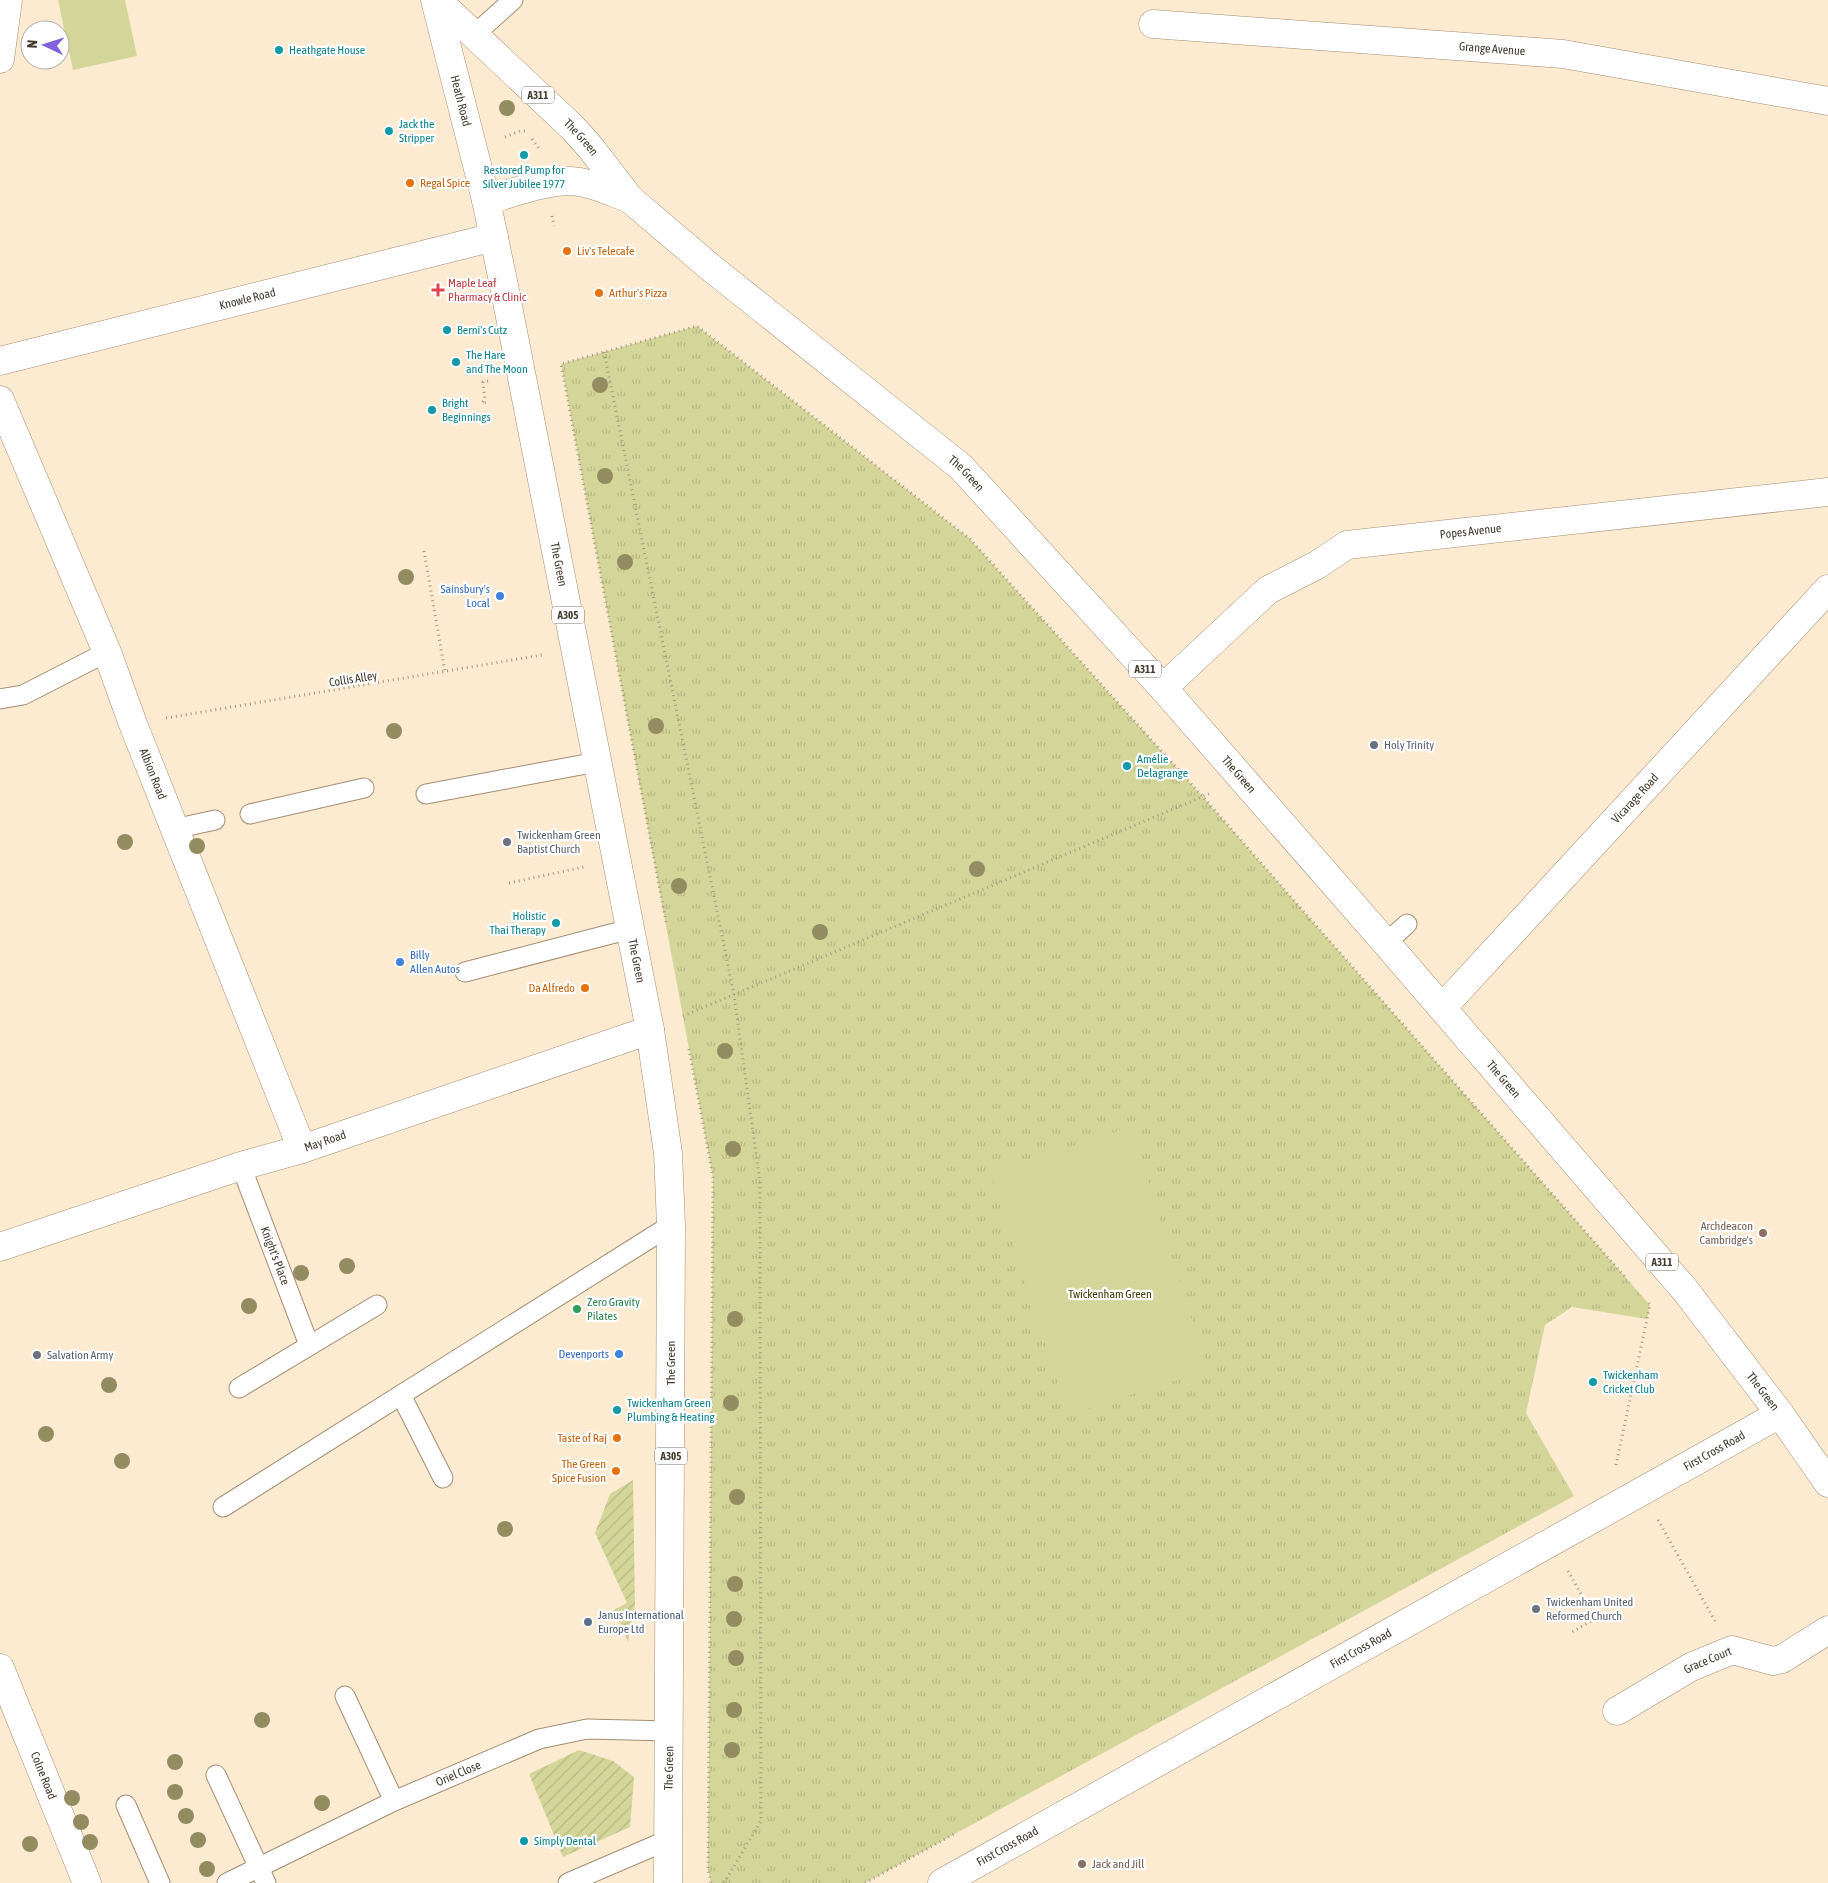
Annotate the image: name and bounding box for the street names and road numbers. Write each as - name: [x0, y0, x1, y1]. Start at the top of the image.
- street label: Grange Avenue: [1458, 39, 1526, 58]
- street label: Heath Road: [447, 74, 474, 128]
- road number: A311: [522, 86, 554, 104]
- street label: The Green: [561, 116, 601, 158]
- street label: Knowle Road: [218, 285, 277, 313]
- street label: The Green: [946, 453, 987, 494]
- street label: Popes Avenue: [1439, 521, 1502, 542]
- street label: The Green: [547, 541, 570, 588]
- road number: A305: [552, 606, 584, 624]
- road number: A311: [1129, 661, 1161, 678]
- street label: Collis Alley: [328, 668, 378, 690]
- street label: Albion Road: [136, 746, 169, 801]
- street label: The Green: [1219, 753, 1259, 796]
- street label: Vicarage Road: [1609, 771, 1661, 826]
- street label: The Green: [625, 938, 648, 984]
- street label: The Green: [1484, 1058, 1523, 1101]
- street label: May Road: [302, 1127, 348, 1155]
- street label: Knight's Place: [258, 1225, 293, 1287]
- road number: A311: [1646, 1254, 1678, 1270]
- street label: The Green: [664, 1341, 678, 1385]
- street label: The Green: [1744, 1370, 1782, 1414]
- street label: First Cross Road: [1681, 1428, 1747, 1474]
- road number: A305: [655, 1448, 687, 1464]
- street label: First Cross Road: [1328, 1626, 1394, 1671]
- street label: Grace Court: [1681, 1644, 1734, 1677]
- street label: The Green: [662, 1746, 676, 1790]
- street label: Colne Road: [28, 1750, 59, 1801]
- street label: Oriel Close: [434, 1758, 483, 1789]
- street label: First Cross Road: [974, 1824, 1041, 1869]

